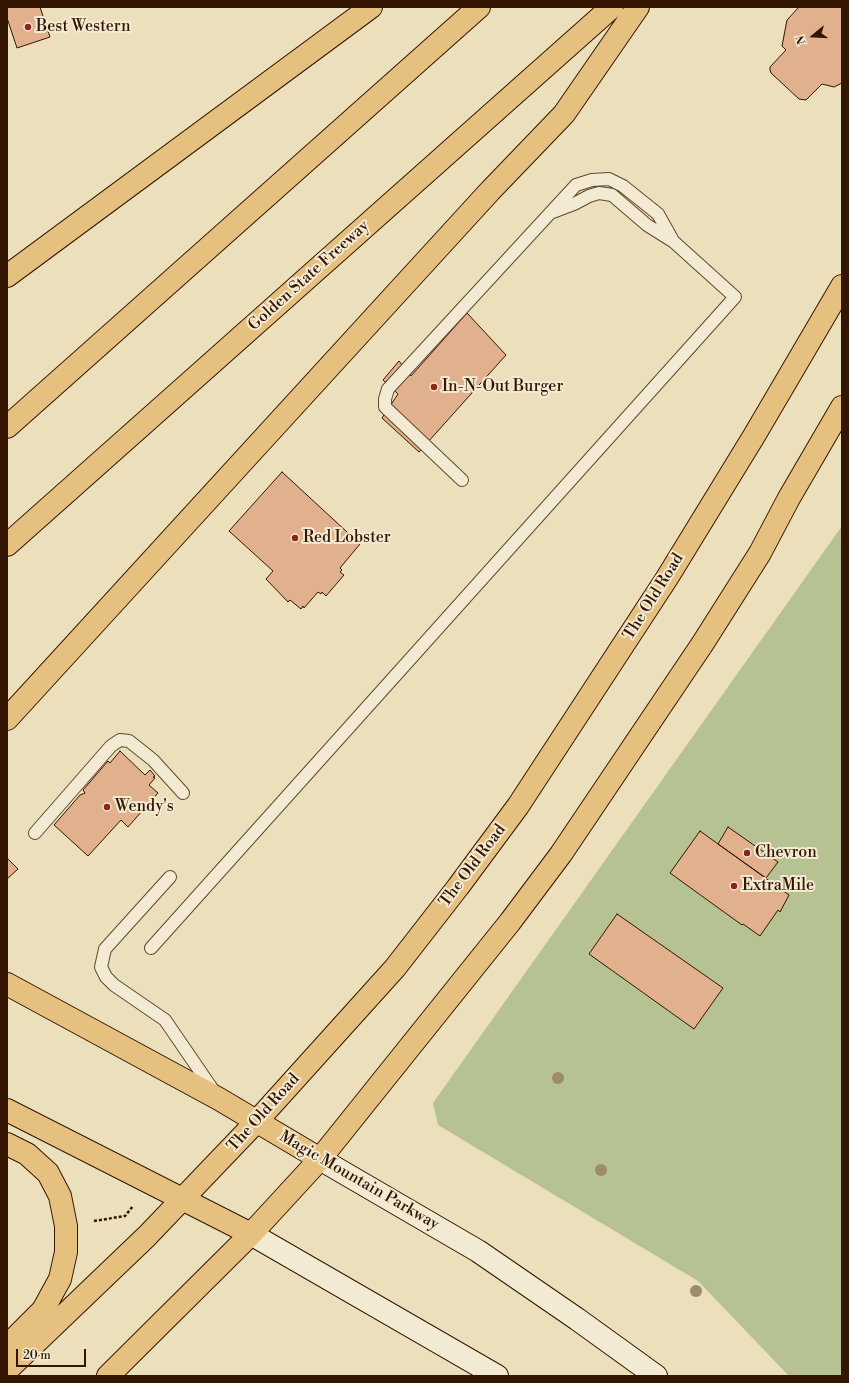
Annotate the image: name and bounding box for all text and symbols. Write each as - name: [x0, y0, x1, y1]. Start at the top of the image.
- north arrow: [793, 16, 833, 56]
- place label: Best Western: [36, 17, 130, 37]
- marker: Best Western: [23, 22, 33, 32]
- text: N: [794, 33, 810, 46]
- street label: Golden State Freeway: [245, 217, 373, 335]
- place label: In-N-Out Burger: [442, 377, 563, 397]
- marker: In-N-Out Burger: [429, 382, 439, 392]
- place label: Red Lobster: [303, 528, 391, 548]
- marker: Red Lobster: [290, 533, 300, 543]
- street label: The Old Road: [620, 550, 688, 644]
- place label: Wendy's: [115, 797, 174, 817]
- marker: Wendy's: [102, 802, 112, 812]
- street label: The Old Road: [436, 821, 510, 911]
- place label: Chevron: [755, 843, 817, 863]
- marker: Chevron: [742, 848, 752, 858]
- place label: ExtraMile: [742, 876, 814, 896]
- marker: ExtraMile: [729, 881, 739, 891]
- street label: The Old Road: [224, 1070, 304, 1156]
- street label: Magic Mountain Parkway: [276, 1127, 442, 1235]
- scale bar: [18, 1341, 88, 1367]
- text: 20 m: [23, 1348, 51, 1363]

